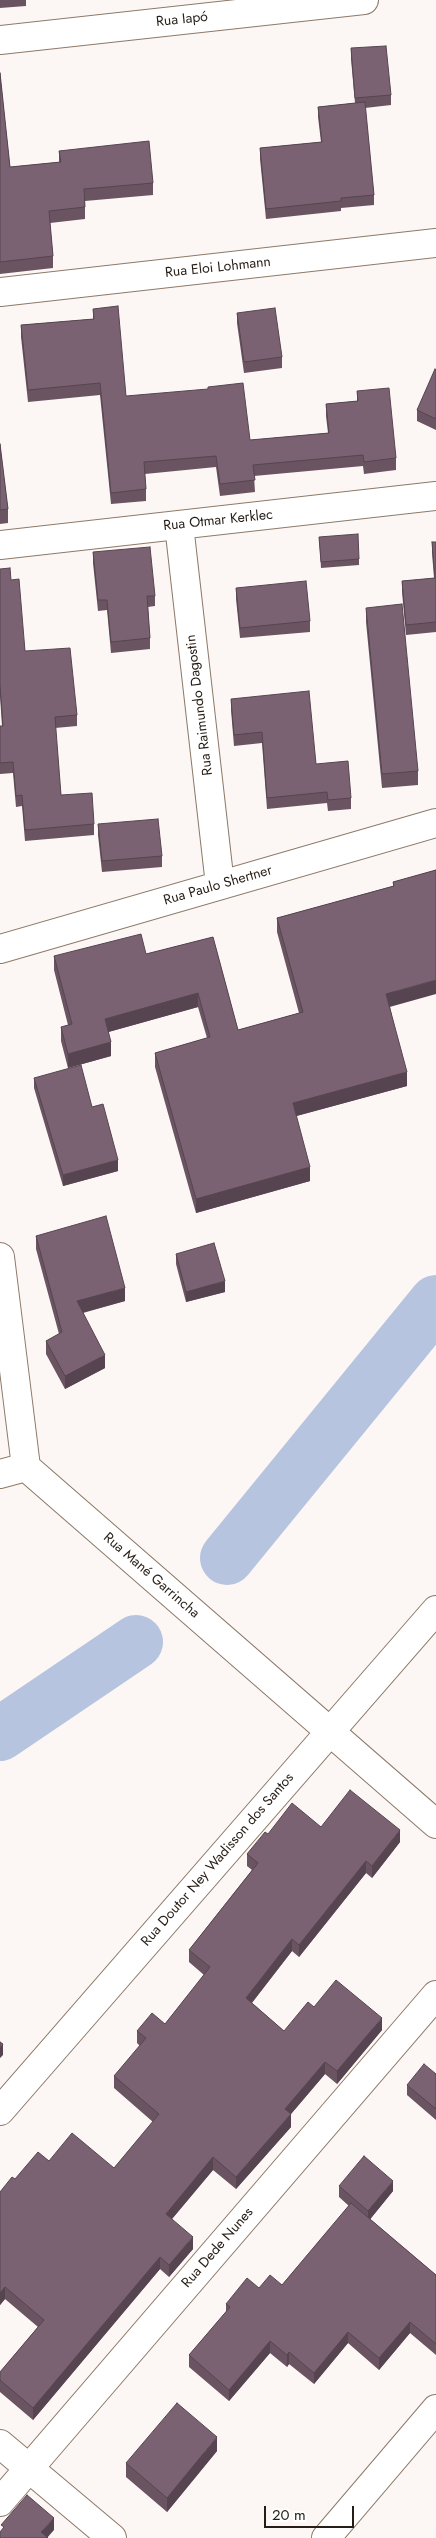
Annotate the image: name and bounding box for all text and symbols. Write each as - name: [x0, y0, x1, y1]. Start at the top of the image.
- street label: Rua Iapó: [155, 9, 209, 31]
- street label: Rua Eloi Lohmann: [164, 254, 272, 282]
- street label: Rua Otmar Kerklec: [162, 507, 274, 535]
- street label: Rua Raimundo Dagostin: [183, 634, 217, 776]
- street label: Rua Paulo Shertner: [162, 862, 274, 910]
- street label: Rua Mané Garrincha: [99, 1530, 203, 1622]
- street label: Rua Doutor Ney Wadisson dos Santos: [138, 1770, 298, 1950]
- street label: Rua Dede Nunes: [179, 2205, 257, 2291]
- scale bar: [266, 2496, 356, 2528]
- text: 20 m: [272, 2504, 306, 2526]

